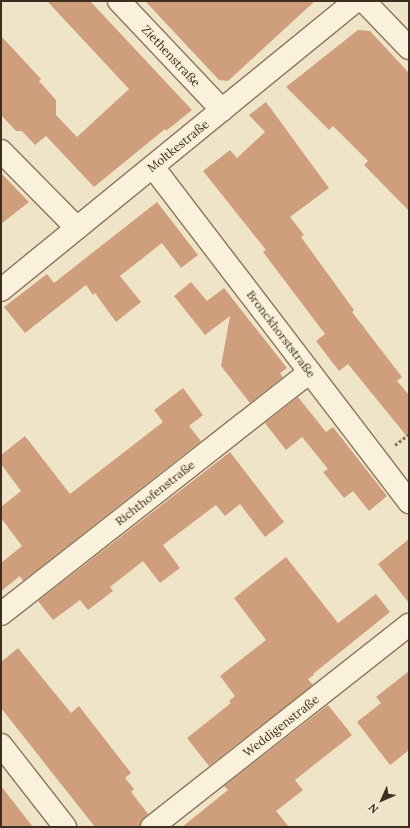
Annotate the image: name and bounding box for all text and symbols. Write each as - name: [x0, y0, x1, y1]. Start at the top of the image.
- street label: Ziethenstraße: [139, 22, 203, 90]
- street label: Moltkestraße: [144, 117, 212, 175]
- street label: Bronckhorststraße: [244, 288, 318, 380]
- street label: Richthofenstraße: [112, 457, 198, 529]
- street label: Weddigenstraße: [240, 692, 322, 760]
- north arrow: [362, 780, 402, 820]
- text: N: [366, 801, 381, 816]

